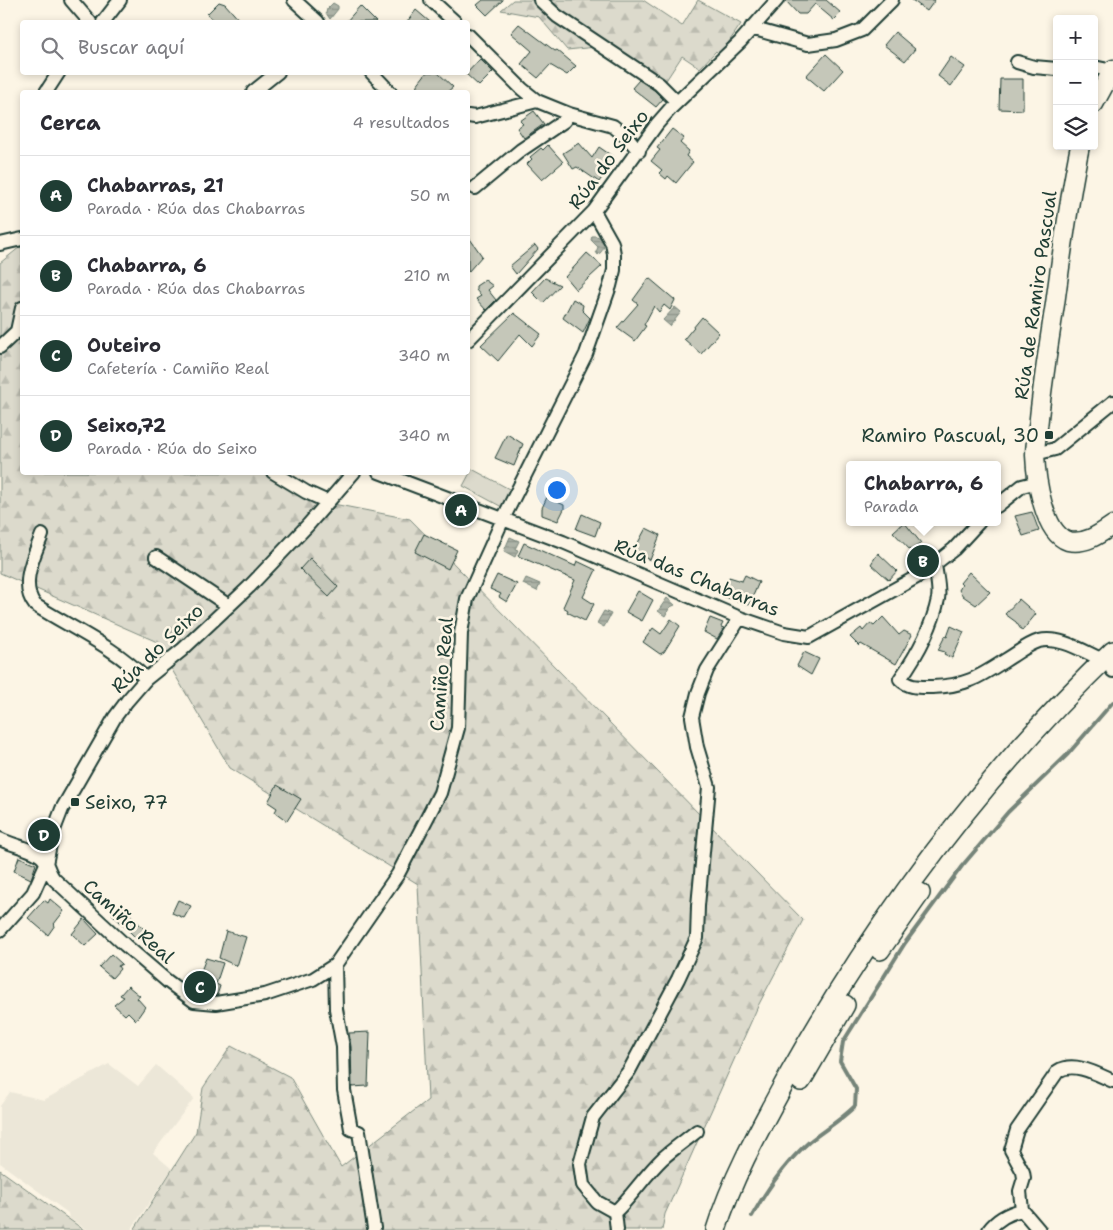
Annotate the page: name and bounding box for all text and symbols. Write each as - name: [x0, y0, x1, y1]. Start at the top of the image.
- map controls: [1053, 15, 1098, 150]
- button: +: [1053, 15, 1098, 60]
- search box: [20, 20, 470, 75]
- icon: search: [38, 34, 66, 62]
- text: Buscar aquí: [78, 35, 184, 60]
- button: −: [1053, 60, 1098, 105]
- street label: Rúa do Seixo: [563, 104, 654, 214]
- button: layers: [1053, 105, 1098, 150]
- text: Cerca: [40, 109, 101, 137]
- text: 4 resultados: [352, 112, 450, 133]
- text: Chabarras, 21: [87, 173, 224, 198]
- text: A: [50, 185, 62, 206]
- text: 50 m: [410, 185, 450, 206]
- street label: Rúa de Ramiro Pascual: [1008, 189, 1063, 401]
- text: Parada · Rúa das Chabarras: [87, 198, 305, 219]
- text: Chabarra, 6: [87, 253, 206, 278]
- text: B: [51, 265, 61, 286]
- text: 210 m: [403, 265, 450, 286]
- text: Parada · Rúa das Chabarras: [87, 278, 305, 299]
- text: Outeiro: [87, 333, 161, 358]
- text: C: [51, 345, 61, 366]
- text: 340 m: [398, 345, 450, 366]
- text: Cafetería · Camiño Real: [87, 358, 269, 379]
- text: Seixo,72: [87, 413, 166, 438]
- place label: Ramiro Pascual, 30: [862, 423, 1039, 448]
- text: D: [50, 425, 62, 446]
- text: 340 m: [398, 425, 450, 446]
- marker: Ramiro Pascual, 30: [1043, 429, 1055, 441]
- text: Parada · Rúa do Seixo: [87, 438, 257, 459]
- popup: [846, 461, 1001, 526]
- text: Chabarra, 6: [864, 471, 983, 496]
- your location: [544, 477, 570, 503]
- pin: A: [445, 491, 477, 529]
- text: Parada: [864, 496, 918, 517]
- street label: Rúa das Chabarras: [610, 533, 783, 622]
- pin: B: [907, 542, 939, 580]
- street label: Rúa do Seixo: [106, 598, 209, 699]
- street label: Camiño Real: [424, 616, 459, 732]
- place label: Seixo, 77: [85, 790, 168, 815]
- marker: Seixo, 77: [69, 796, 81, 808]
- pin: D: [28, 816, 60, 854]
- street label: Camiño Real: [78, 874, 180, 969]
- pin: C: [184, 968, 216, 1006]

